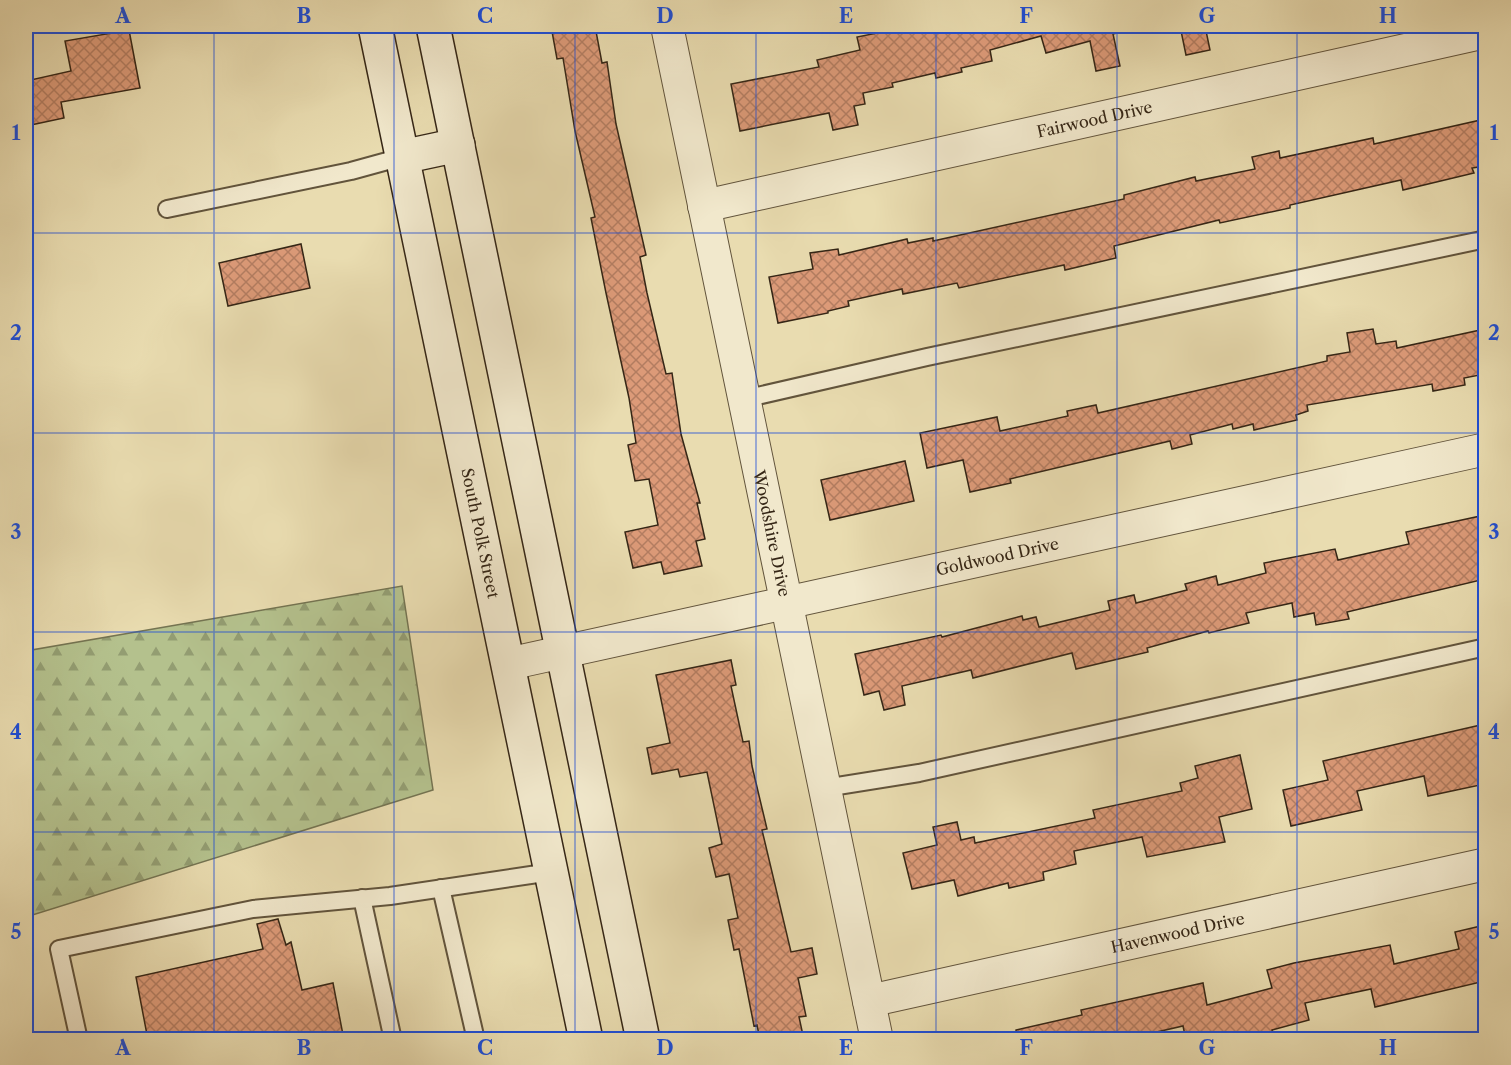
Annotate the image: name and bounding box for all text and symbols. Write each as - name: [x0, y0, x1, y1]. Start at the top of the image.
- text: A: [114, 4, 131, 28]
- text: B: [297, 4, 312, 28]
- text: C: [477, 4, 493, 28]
- text: D: [656, 4, 674, 28]
- text: E: [839, 4, 853, 28]
- text: F: [1019, 4, 1033, 28]
- text: G: [1199, 4, 1216, 28]
- text: H: [1379, 4, 1397, 28]
- street label: Fairwood Drive: [1035, 97, 1154, 142]
- text: 1: [12, 121, 21, 145]
- text: 1: [1490, 121, 1499, 145]
- text: 2: [10, 321, 22, 345]
- text: 2: [1488, 321, 1500, 345]
- street label: South Polk Street: [457, 466, 504, 600]
- street label: Woodshire Drive: [749, 467, 795, 598]
- text: 3: [10, 520, 22, 544]
- text: 3: [1488, 520, 1500, 544]
- street label: Goldwood Drive: [934, 533, 1061, 580]
- text: 4: [10, 720, 22, 744]
- text: 4: [1488, 720, 1500, 744]
- street label: Havenwood Drive: [1109, 908, 1246, 957]
- text: 5: [10, 920, 22, 944]
- text: 5: [1488, 920, 1500, 944]
- text: A: [114, 1036, 131, 1060]
- text: B: [297, 1036, 312, 1060]
- text: C: [477, 1036, 493, 1060]
- text: D: [656, 1036, 674, 1060]
- text: E: [839, 1036, 853, 1060]
- text: F: [1019, 1036, 1033, 1060]
- text: G: [1199, 1036, 1216, 1060]
- text: H: [1379, 1036, 1397, 1060]

